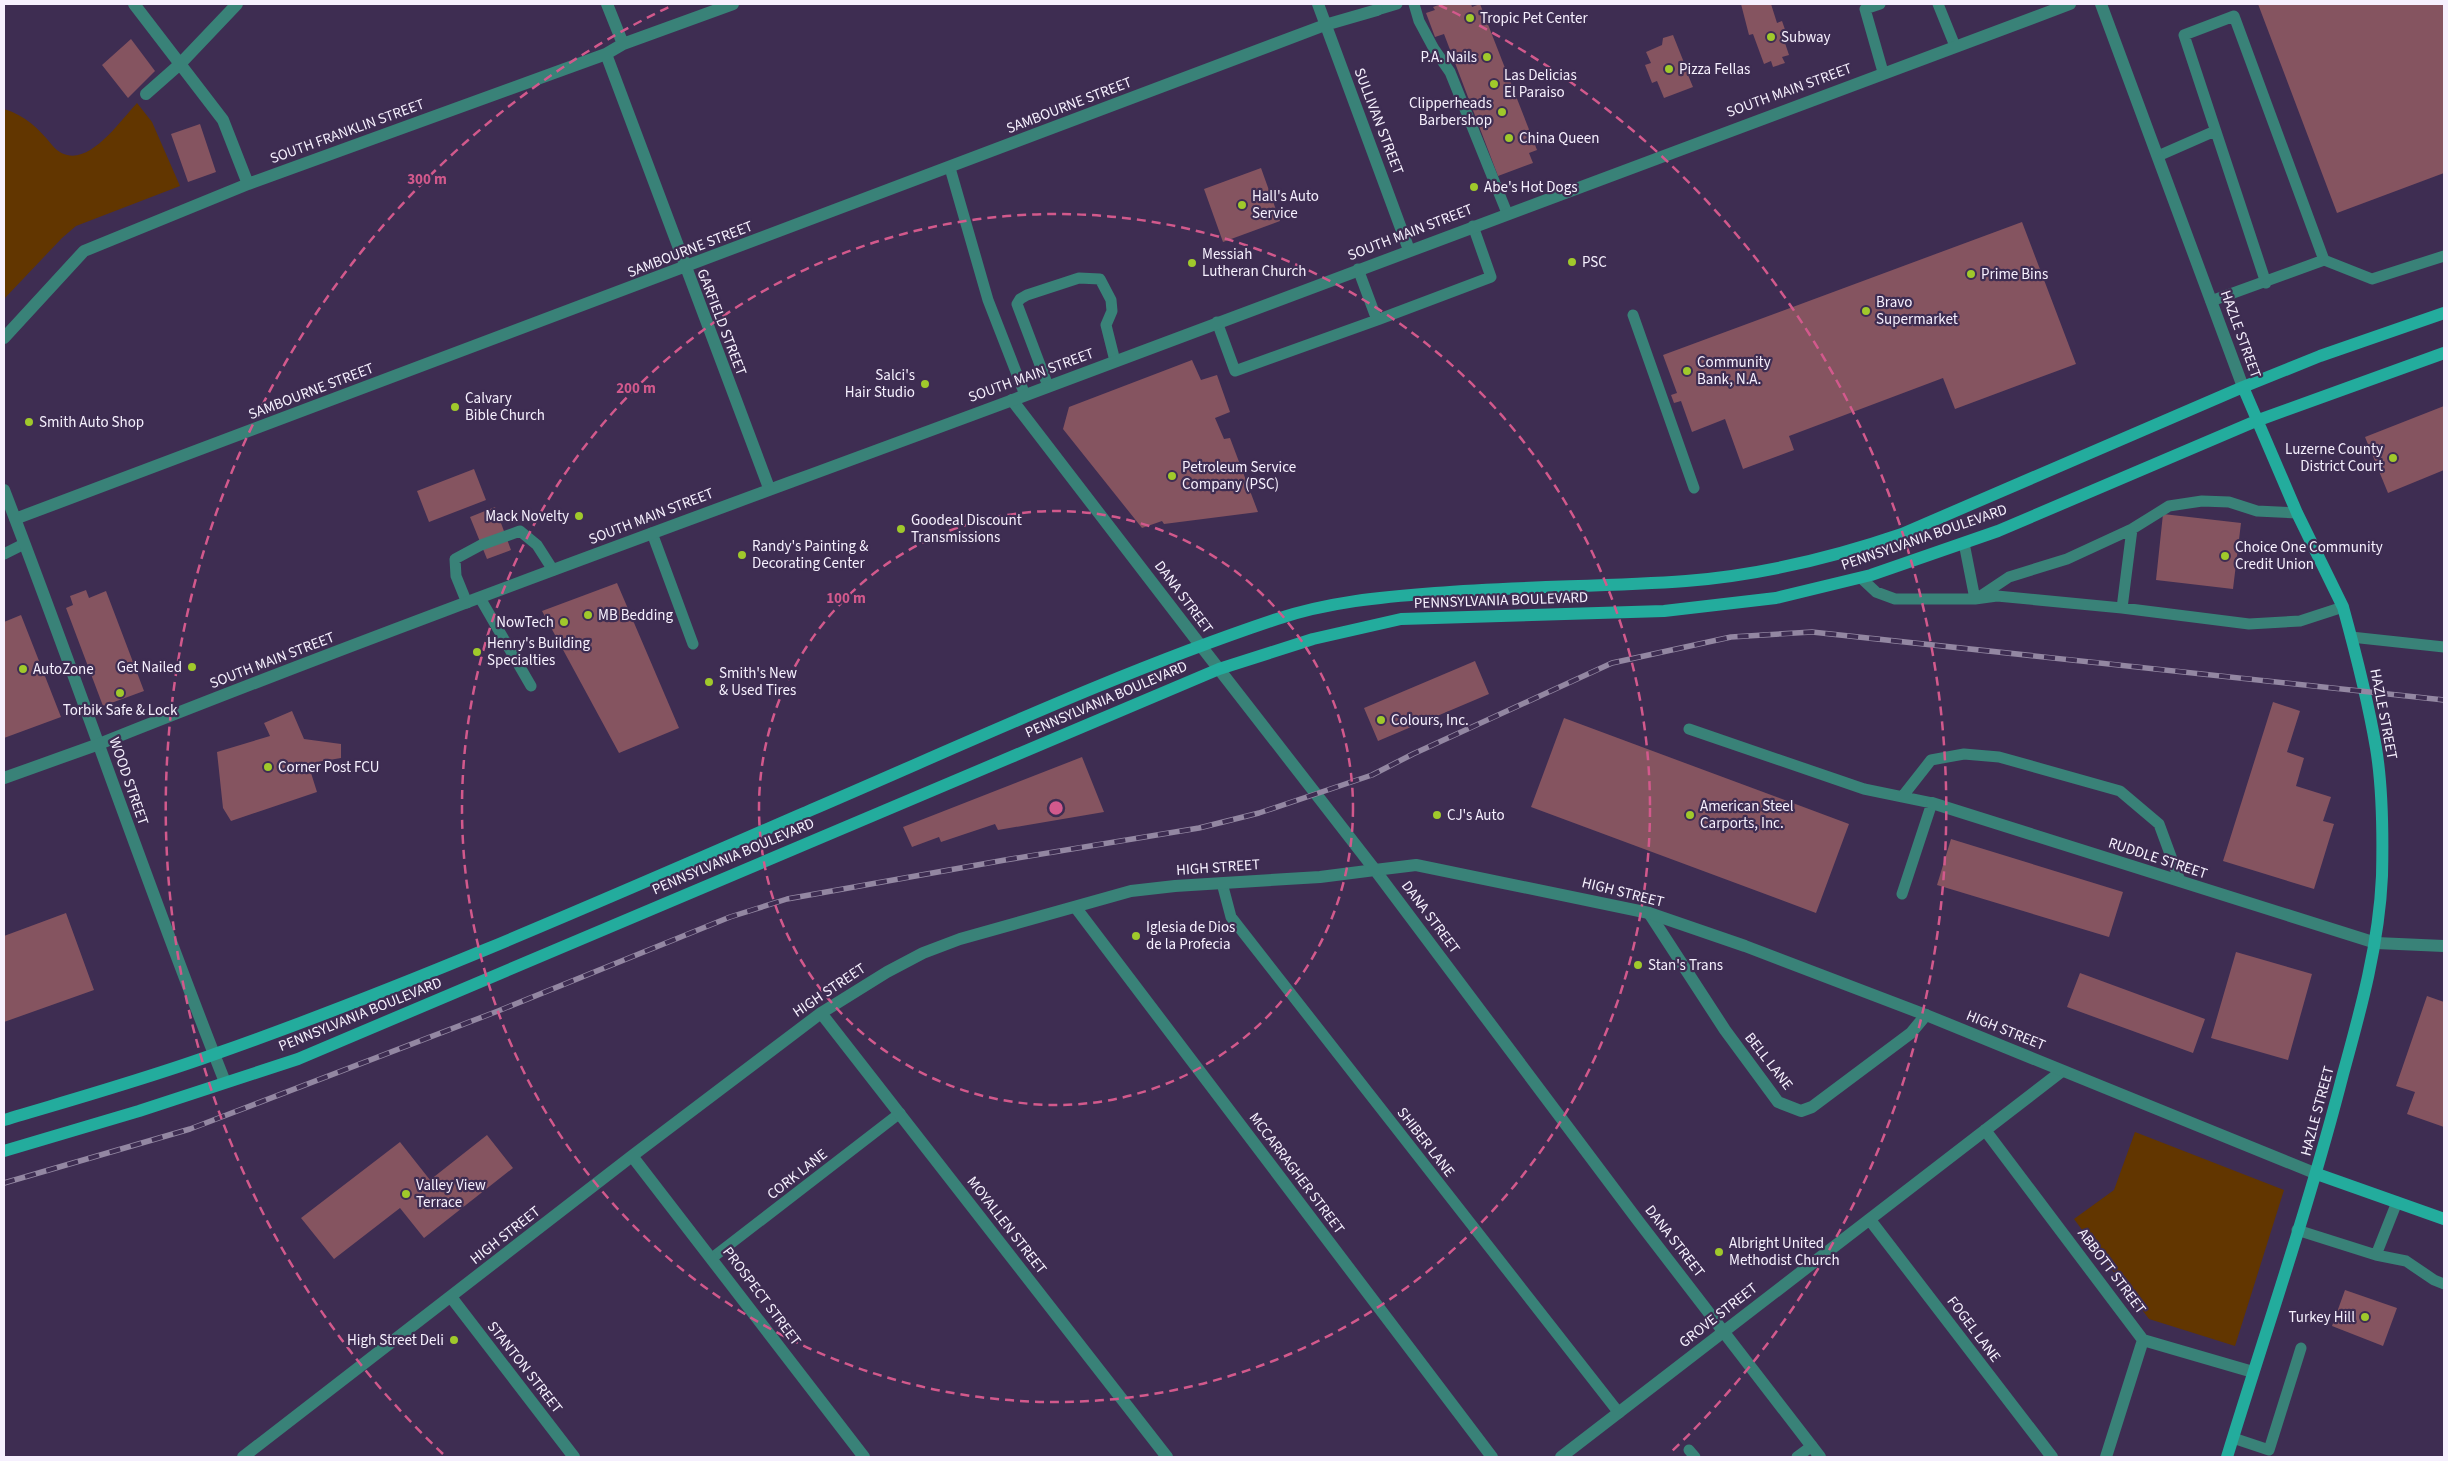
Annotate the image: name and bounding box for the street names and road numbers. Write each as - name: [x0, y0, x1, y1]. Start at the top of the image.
- street label: SOUTH MAIN STREET: [1723, 58, 1855, 123]
- street label: SULLIVAN STREET: [1349, 65, 1409, 178]
- street label: SAMBOURNE STREET: [1003, 72, 1135, 139]
- street label: SOUTH FRANKLIN STREET: [267, 94, 427, 169]
- street label: SOUTH MAIN STREET: [1345, 199, 1476, 266]
- street label: SAMBOURNE STREET: [624, 216, 756, 283]
- street label: GARFIELD STREET: [692, 266, 752, 379]
- street label: HAZLE STREET: [2215, 287, 2266, 381]
- street label: SOUTH MAIN STREET: [965, 343, 1097, 408]
- street label: SAMBOURNE STREET: [245, 358, 377, 425]
- street label: SOUTH MAIN STREET: [586, 483, 717, 550]
- street label: PENNSYLVANIA BOULEVARD: [1838, 499, 2010, 576]
- street label: DANA STREET: [1149, 557, 1218, 638]
- street label: PENNSYLVANIA BOULEVARD: [1413, 587, 1589, 614]
- street label: SOUTH MAIN STREET: [207, 627, 338, 694]
- street label: PENNSYLVANIA BOULEVARD: [1022, 656, 1191, 743]
- street label: HAZLE STREET: [2364, 667, 2403, 761]
- street label: WOOD STREET: [104, 734, 153, 828]
- street label: PENNSYLVANIA BOULEVARD: [649, 813, 818, 900]
- street label: RUDDLE STREET: [2106, 833, 2210, 884]
- street label: HIGH STREET: [1175, 854, 1261, 881]
- street label: HIGH STREET: [1580, 872, 1666, 913]
- street label: DANA STREET: [1396, 877, 1465, 958]
- street label: HIGH STREET: [789, 958, 870, 1023]
- street label: PENNSYLVANIA BOULEVARD: [275, 972, 445, 1057]
- street label: HIGH STREET: [1963, 1005, 2049, 1056]
- street label: BELL LANE: [1740, 1028, 1798, 1094]
- street label: HAZLE STREET: [2295, 1064, 2340, 1158]
- street label: SHIBER LANE: [1392, 1103, 1460, 1182]
- street label: MCCARRAGHER STREET: [1244, 1108, 1349, 1238]
- street label: CORK LANE: [763, 1144, 832, 1205]
- street label: MOYALLEN STREET: [962, 1172, 1052, 1279]
- street label: HIGH STREET: [466, 1201, 545, 1269]
- street label: DANA STREET: [1640, 1201, 1709, 1282]
- street label: ABBOTT STREET: [2072, 1224, 2151, 1319]
- street label: PROSPECT STREET: [717, 1243, 806, 1350]
- street label: GROVE STREET: [1675, 1278, 1762, 1353]
- street label: FOGEL LANE: [1942, 1292, 2005, 1367]
- street label: STANTON STREET: [482, 1317, 567, 1418]

